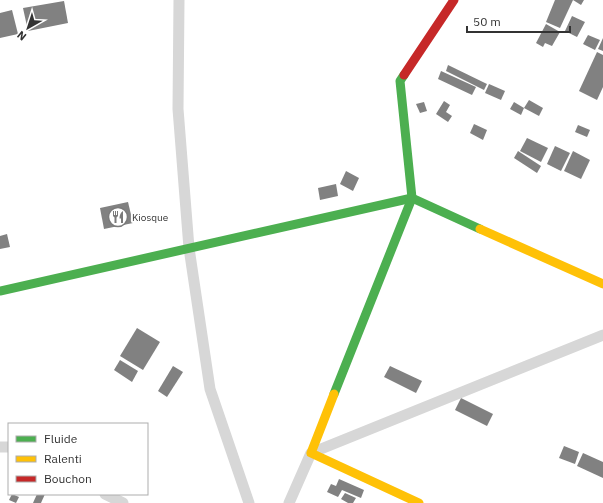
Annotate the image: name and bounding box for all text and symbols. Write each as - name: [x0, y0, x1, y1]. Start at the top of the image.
- north arrow: [8, 8, 48, 48]
- scale bar: [467, 8, 570, 34]
- text: 50 m: [473, 14, 501, 29]
- text: N: [14, 28, 29, 44]
- restaurant icon: Kiosque: [107, 206, 129, 228]
- place label: Kiosque: [132, 211, 169, 224]
- legend: [8, 423, 148, 495]
- text: Fluide: [44, 431, 78, 446]
- text: Ralenti: [44, 451, 82, 466]
- text: Bouchon: [44, 471, 92, 486]

